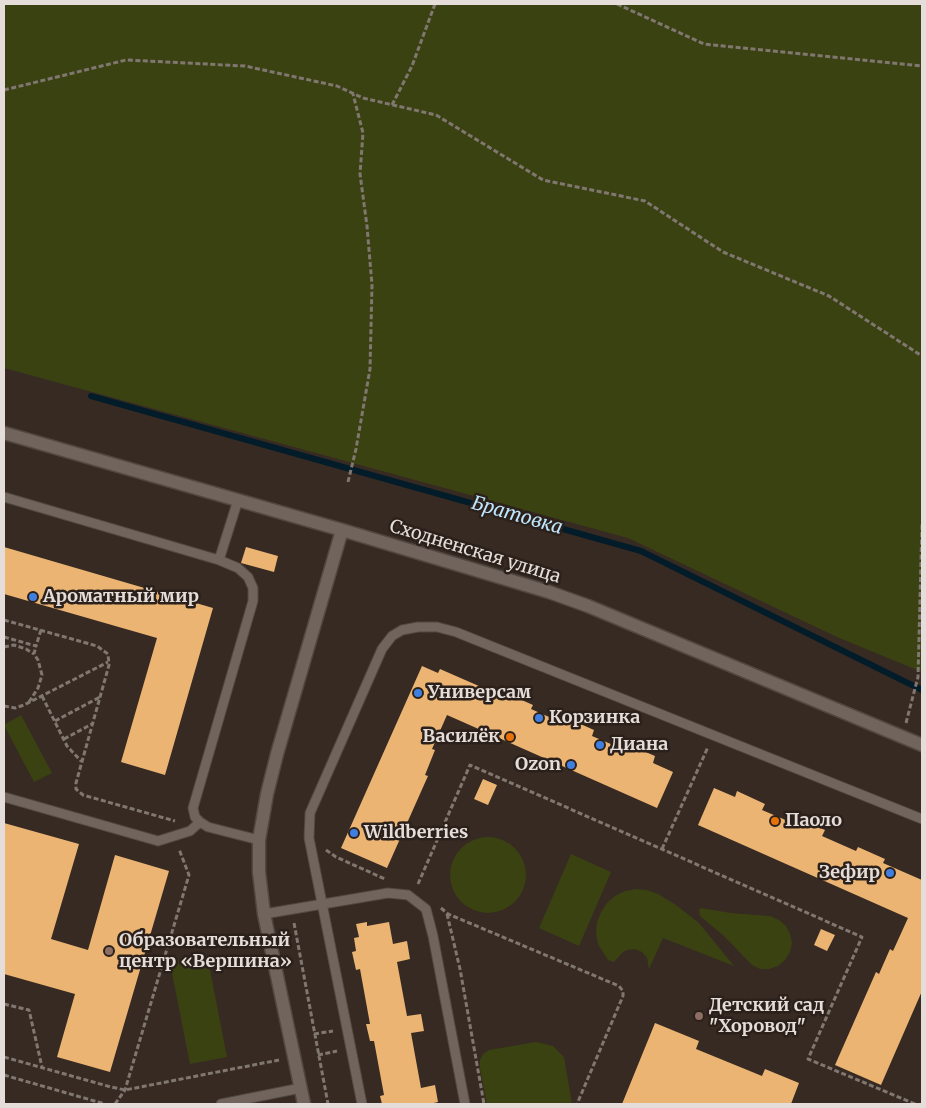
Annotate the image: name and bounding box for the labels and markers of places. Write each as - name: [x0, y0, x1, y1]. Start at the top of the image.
- place label: Ароматный мир: [43, 586, 199, 608]
- marker: Ароматный мир: [27, 591, 39, 603]
- place label: Универсам: [428, 682, 531, 704]
- marker: Универсам: [412, 687, 424, 699]
- place label: Корзинка: [549, 707, 640, 729]
- marker: Корзинка: [533, 712, 545, 724]
- place label: Василёк: [423, 726, 500, 748]
- marker: Василёк: [504, 731, 516, 743]
- place label: Диана: [610, 734, 668, 756]
- marker: Диана: [594, 739, 606, 751]
- place label: Ozon: [515, 754, 561, 776]
- marker: Ozon: [565, 759, 577, 771]
- place label: Паоло: [785, 810, 842, 832]
- marker: Паоло: [769, 815, 781, 827]
- place label: Wildberries: [364, 822, 468, 844]
- marker: Wildberries: [348, 827, 360, 839]
- place label: Зефир: [819, 862, 880, 884]
- marker: Зефир: [884, 867, 896, 879]
- place label: Образовательный центр «Вершина»: [119, 930, 292, 972]
- marker: Образовательный центр «Вершина»: [103, 945, 115, 957]
- place label: Детский сад "Хоровод": [709, 995, 824, 1038]
- marker: Детский сад "Хоровод": [693, 1010, 705, 1022]

